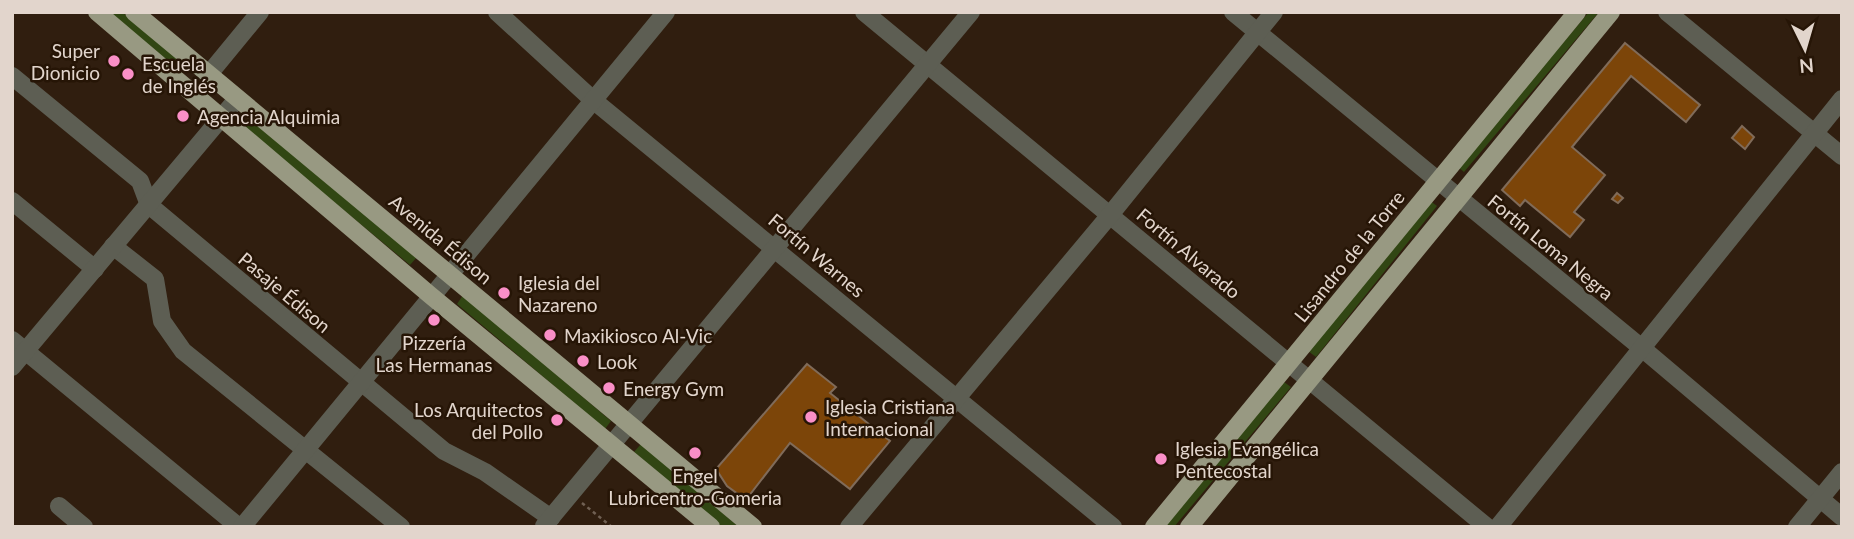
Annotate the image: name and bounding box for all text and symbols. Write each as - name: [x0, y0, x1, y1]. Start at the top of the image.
- north arrow: [1770, 14, 1840, 84]
- place label: Super Dionicio: [31, 39, 100, 84]
- place label: Escuela de Inglés: [142, 52, 216, 97]
- marker: Super Dionicio: [106, 53, 122, 69]
- text: N: [1798, 54, 1815, 79]
- marker: Escuela de Inglés: [120, 66, 136, 82]
- place label: Agencia Alquimia: [197, 105, 340, 128]
- marker: Agencia Alquimia: [175, 108, 191, 124]
- street label: Lisandro de la Torre: [1289, 186, 1409, 326]
- street label: Avenida Édison: [385, 189, 497, 289]
- street label: Fortín Loma Negra: [1484, 189, 1618, 305]
- street label: Fortín Alvarado: [1133, 203, 1245, 303]
- street label: Fortín Warnes: [764, 208, 870, 302]
- street label: Pasaje Édison: [234, 247, 336, 337]
- place label: Iglesia del Nazareno: [518, 271, 600, 316]
- marker: Iglesia del Nazareno: [496, 285, 512, 301]
- marker: Pizzería Las Hermanas: [426, 312, 442, 328]
- place label: Maxikiosco Al-Vic: [564, 324, 712, 347]
- marker: Maxikiosco Al-Vic: [542, 327, 558, 343]
- place label: Pizzería Las Hermanas: [376, 331, 492, 376]
- place label: Look: [597, 350, 638, 373]
- marker: Look: [575, 353, 591, 369]
- place label: Energy Gym: [623, 377, 724, 400]
- marker: Energy Gym: [601, 380, 617, 396]
- place label: Iglesia Cristiana Internacional: [825, 395, 955, 440]
- place label: Los Arquitectos del Pollo: [414, 398, 543, 443]
- marker: Iglesia Cristiana Internacional: [803, 409, 819, 425]
- marker: Los Arquitectos del Pollo: [549, 412, 565, 428]
- place label: Iglesia Evangélica Pentecostal: [1175, 437, 1319, 482]
- marker: Engel Lubricentro-Gomeria: [687, 445, 703, 461]
- marker: Iglesia Evangélica Pentecostal: [1153, 451, 1169, 467]
- place label: Engel Lubricentro-Gomeria: [608, 464, 782, 509]

